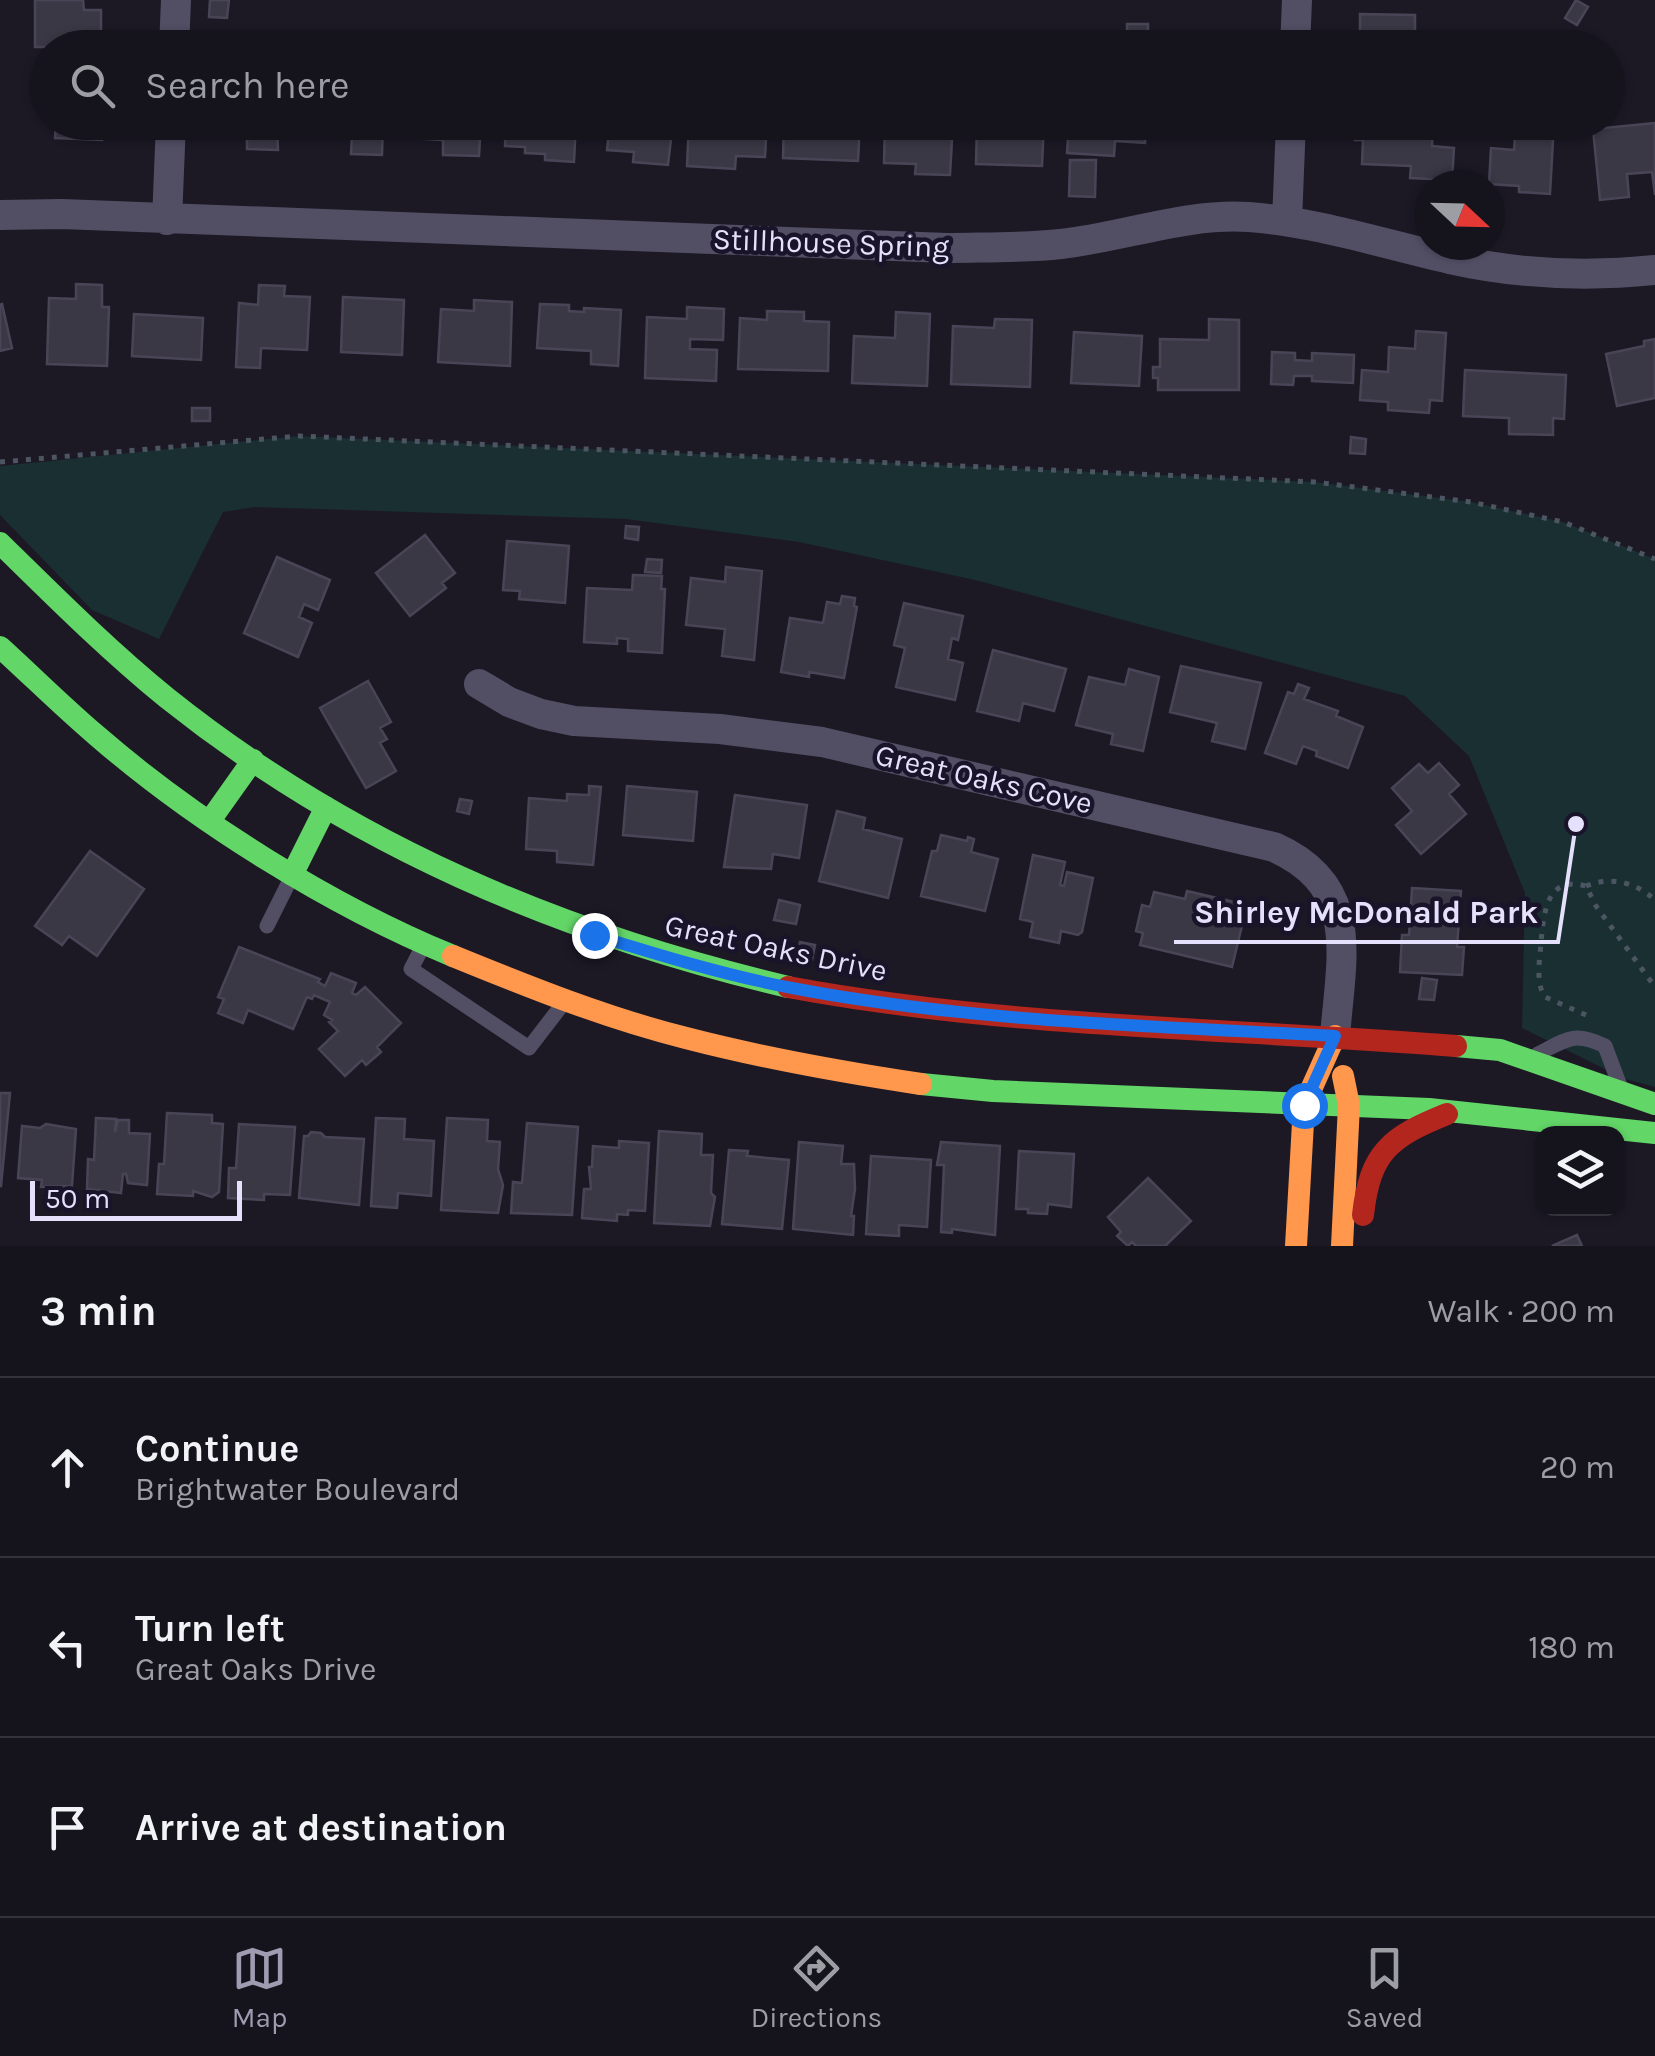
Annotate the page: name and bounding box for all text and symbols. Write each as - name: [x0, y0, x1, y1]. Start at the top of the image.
- search box: [30, 30, 1625, 140]
- icon: search: [65, 58, 120, 113]
- text: Search here: [145, 63, 349, 108]
- north arrow: [1415, 170, 1505, 260]
- street label: Stillhouse Spring: [712, 221, 950, 265]
- street label: Great Oaks Cove: [872, 737, 1096, 821]
- callout: Shirley McDonald Park: [1174, 880, 1558, 942]
- text: Shirley McDonald Park: [1194, 894, 1538, 931]
- street label: Great Oaks Drive: [662, 907, 890, 989]
- route end: [572, 913, 618, 959]
- route start: [1282, 1083, 1328, 1129]
- map controls: [1535, 1126, 1625, 1216]
- button: layers: [1535, 1126, 1625, 1216]
- scale bar: [30, 1176, 242, 1220]
- text: 50 m: [45, 1182, 110, 1215]
- text: 3 min: [40, 1286, 157, 1336]
- text: Walk · 200 m: [1428, 1293, 1615, 1330]
- text: Continue: [135, 1426, 299, 1471]
- icon: ahead: [40, 1440, 95, 1495]
- text: 20 m: [1540, 1449, 1615, 1486]
- text: Brightwater Boulevard: [135, 1471, 460, 1508]
- text: Turn left: [135, 1606, 285, 1651]
- icon: left: [40, 1620, 95, 1675]
- text: 180 m: [1528, 1629, 1615, 1666]
- text: Great Oaks Drive: [135, 1651, 376, 1688]
- icon: arrive: [40, 1800, 95, 1855]
- text: Arrive at destination: [135, 1805, 507, 1850]
- tab: Map: [232, 1941, 287, 2034]
- tab: Directions: [751, 1941, 882, 2034]
- tab: Saved: [1346, 1941, 1423, 2034]

